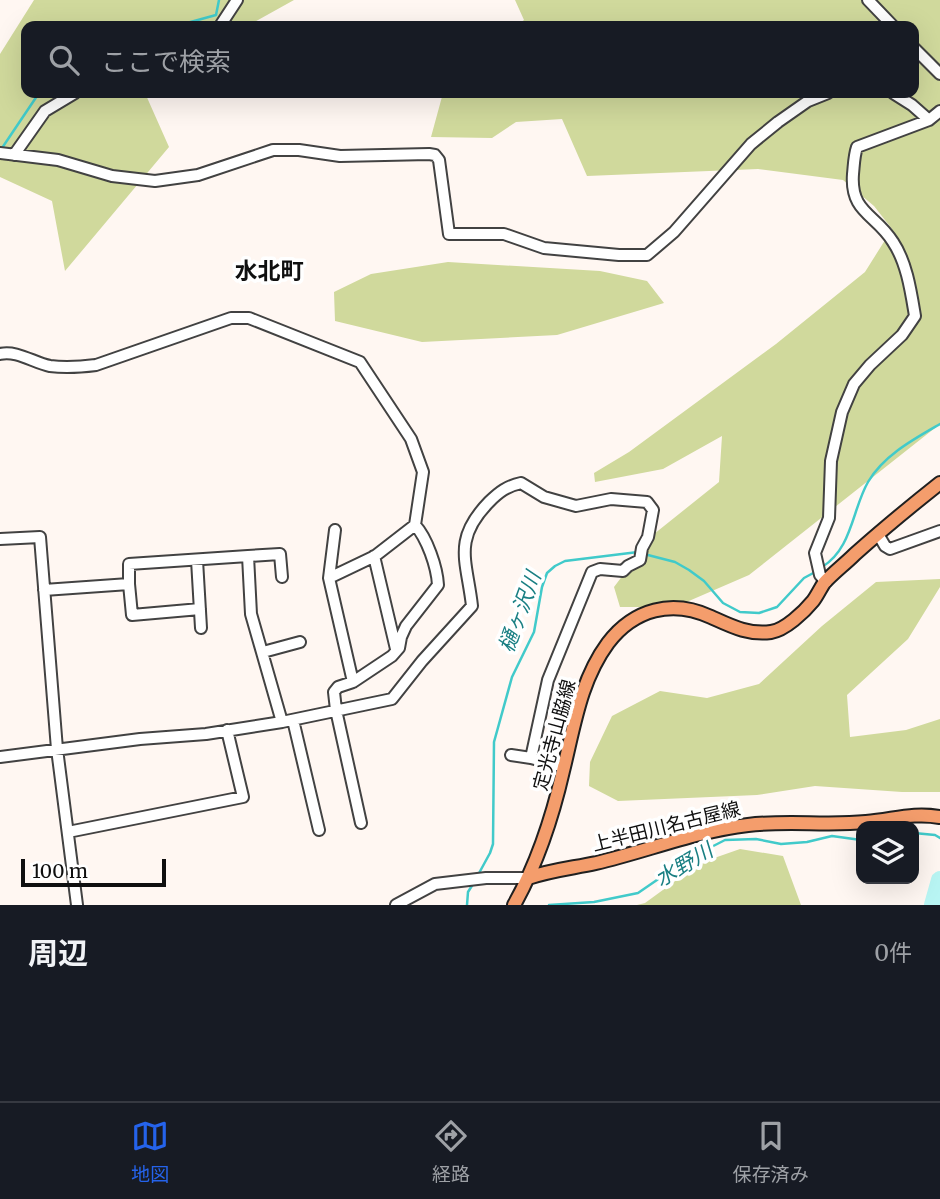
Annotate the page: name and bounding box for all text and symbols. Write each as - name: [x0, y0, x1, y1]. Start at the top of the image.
- search box: [21, 21, 919, 98]
- icon: search: [45, 41, 83, 79]
- text: ここで検索: [101, 45, 231, 78]
- district label: 水北町: [235, 256, 304, 285]
- water label: 樋ヶ沢川: [492, 566, 547, 656]
- street label: 定光寺山脇線: [528, 677, 580, 793]
- street label: 上半田川名古屋線: [589, 796, 743, 856]
- map controls: [856, 821, 919, 884]
- button: layers: [856, 821, 919, 884]
- water label: 水野川: [650, 836, 719, 892]
- scale bar: [21, 856, 166, 888]
- text: 100 m: [32, 859, 88, 883]
- text: 周辺: [28, 934, 88, 972]
- text: 0件: [874, 938, 912, 967]
- tab: 地図: [131, 1117, 169, 1186]
- tab: 経路: [432, 1117, 470, 1186]
- tab: 保存済み: [733, 1117, 809, 1186]

